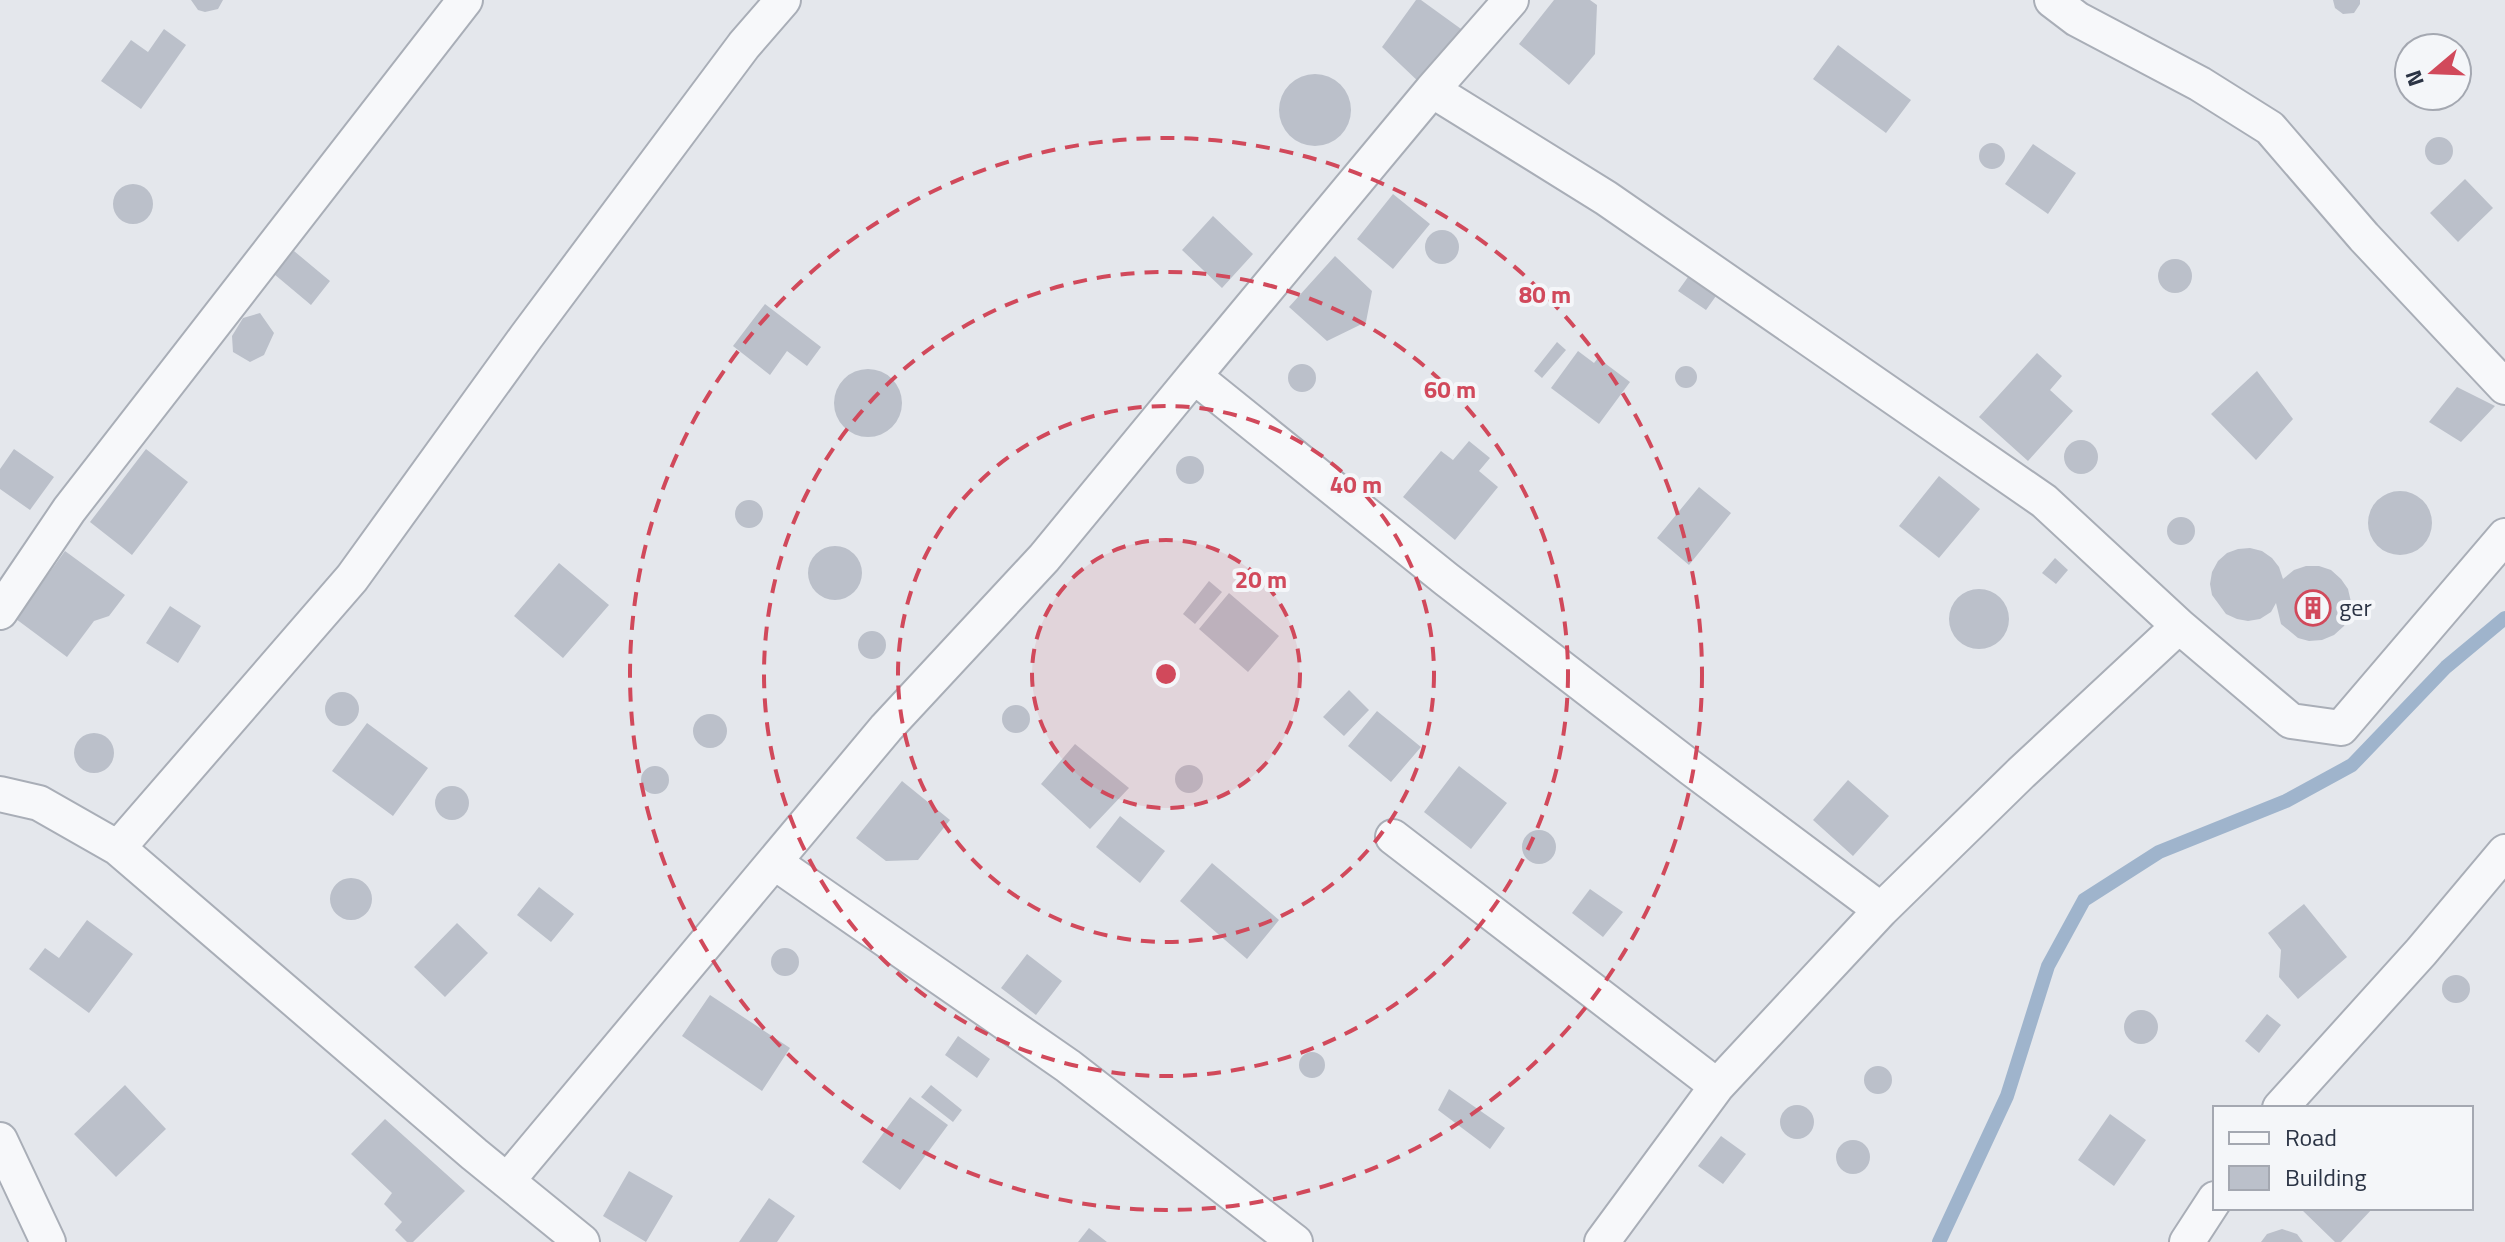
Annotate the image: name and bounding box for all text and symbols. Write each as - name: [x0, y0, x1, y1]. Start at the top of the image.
- north arrow: [2393, 32, 2473, 112]
- text: N: [2396, 66, 2433, 91]
- text: 80 m: [1519, 276, 1571, 312]
- text: 60 m: [1424, 371, 1476, 407]
- text: 40 m: [1330, 466, 1382, 502]
- text: 20 m: [1235, 561, 1287, 597]
- building icon: ger: [2294, 589, 2332, 627]
- place label: ger: [2339, 589, 2372, 625]
- centre of rings: [1152, 660, 1180, 688]
- legend: [2213, 1106, 2473, 1210]
- text: Road: [2285, 1119, 2337, 1155]
- text: Building: [2285, 1159, 2367, 1195]

